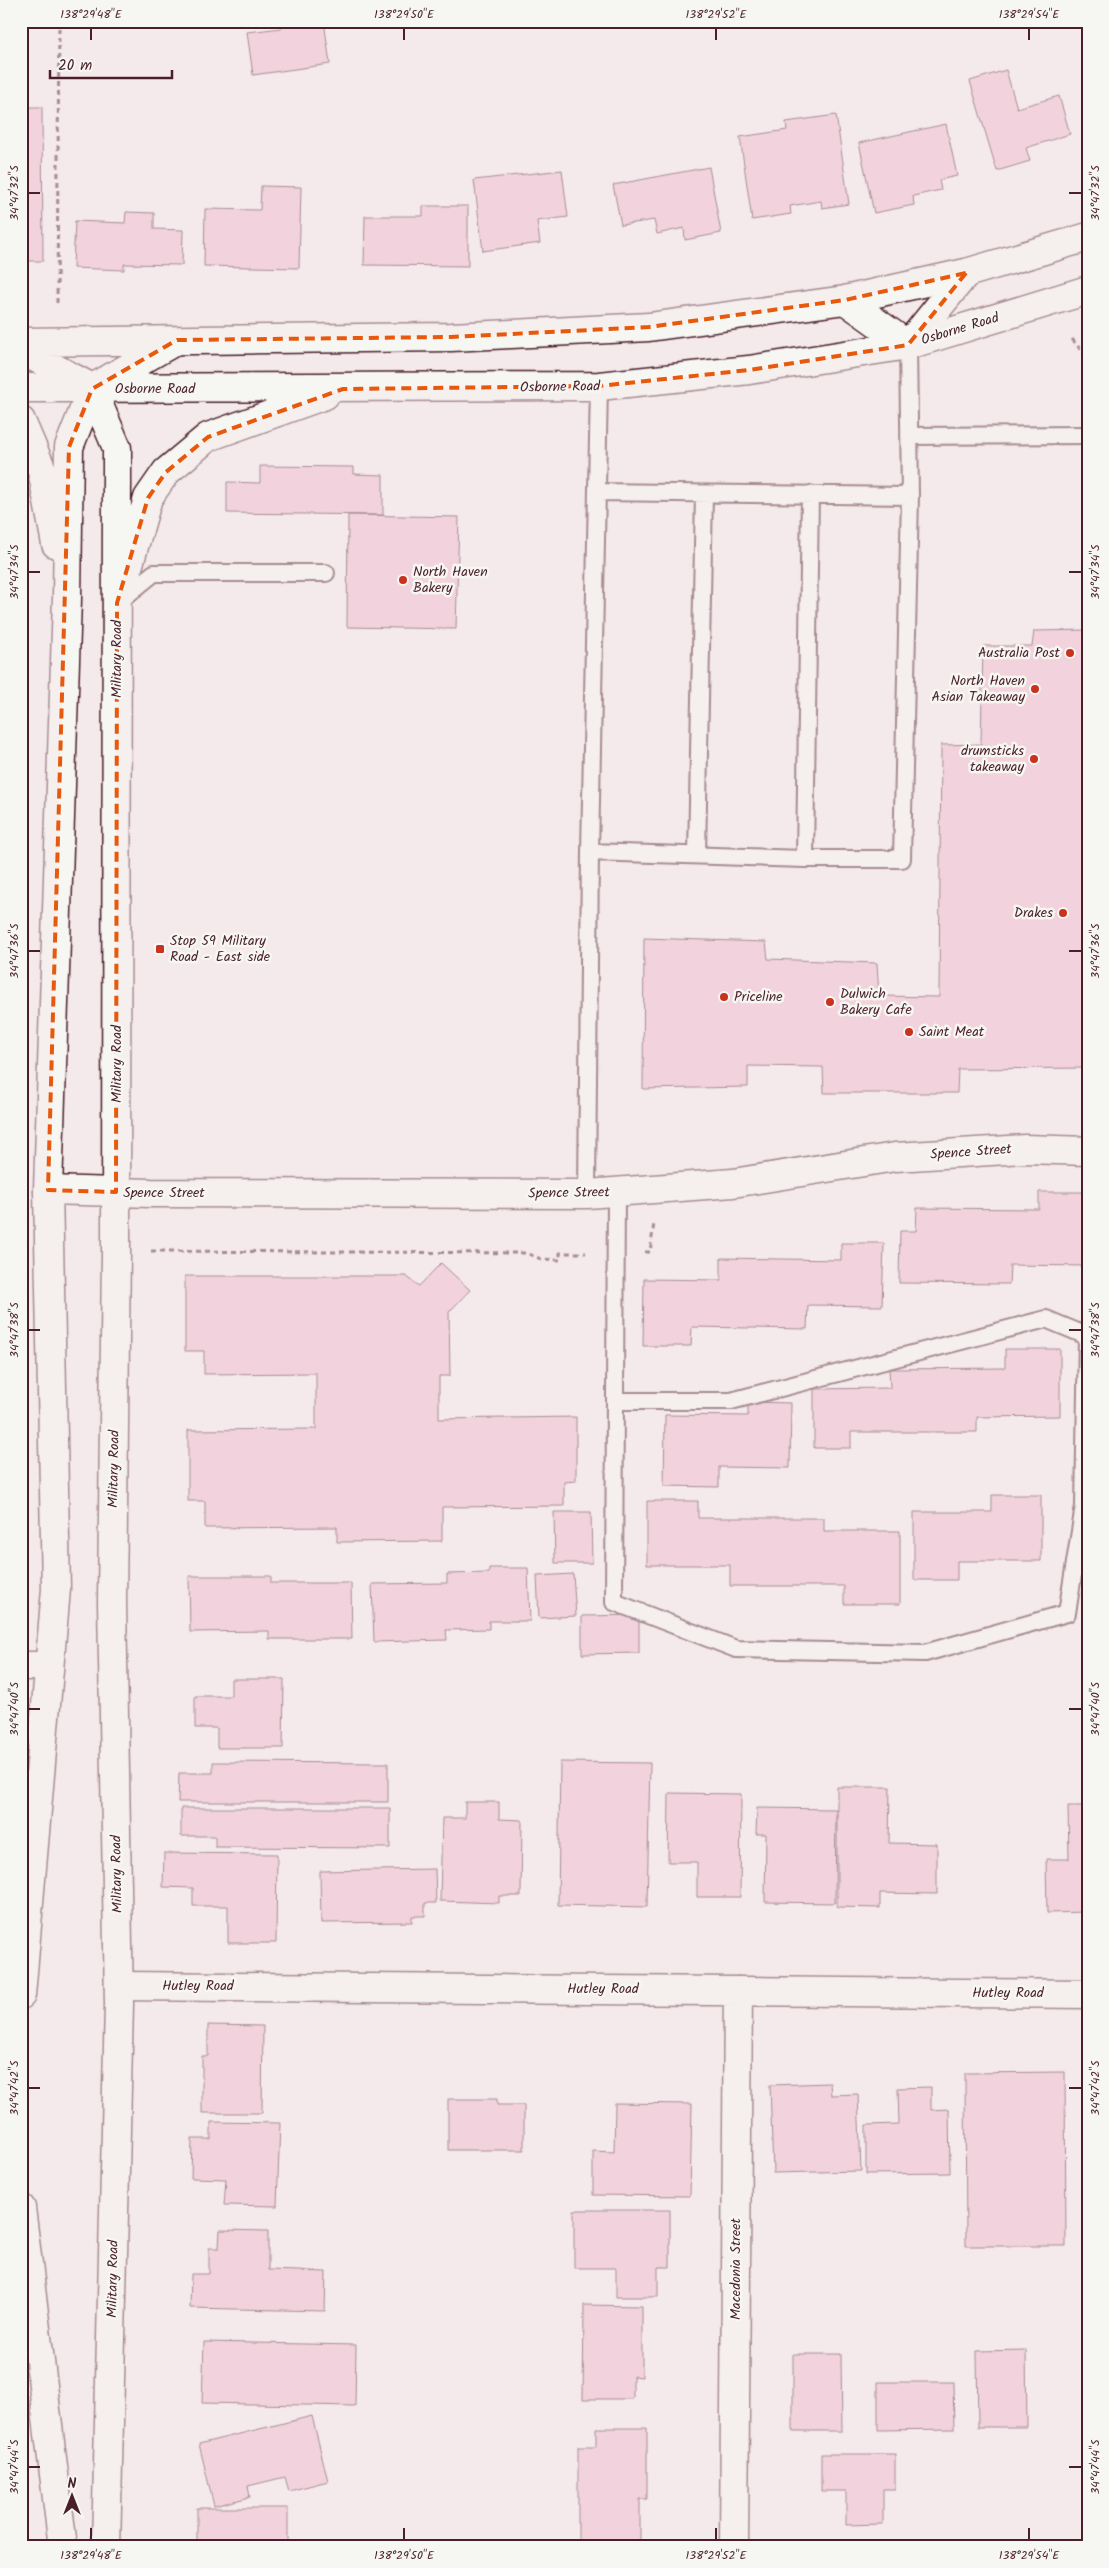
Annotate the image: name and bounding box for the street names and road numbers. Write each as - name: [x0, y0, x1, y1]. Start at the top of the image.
- street label: Osborne Road: [918, 306, 1003, 351]
- street label: Osborne Road: [520, 375, 601, 399]
- street label: Osborne Road: [115, 378, 196, 400]
- street label: Military Road: [106, 619, 128, 698]
- street label: Military Road: [106, 1024, 128, 1103]
- street label: Spence Street: [930, 1138, 1013, 1166]
- street label: Spence Street: [528, 1181, 611, 1205]
- street label: Spence Street: [123, 1182, 205, 1204]
- street label: Military Road: [102, 1429, 126, 1508]
- street label: Military Road: [105, 1834, 129, 1913]
- street label: Hutley Road: [162, 1975, 235, 1997]
- street label: Hutley Road: [567, 1978, 640, 2000]
- street label: Hutley Road: [972, 1982, 1045, 2004]
- street label: Macedonia Street: [725, 2217, 747, 2320]
- street label: Military Road: [101, 2239, 125, 2318]

